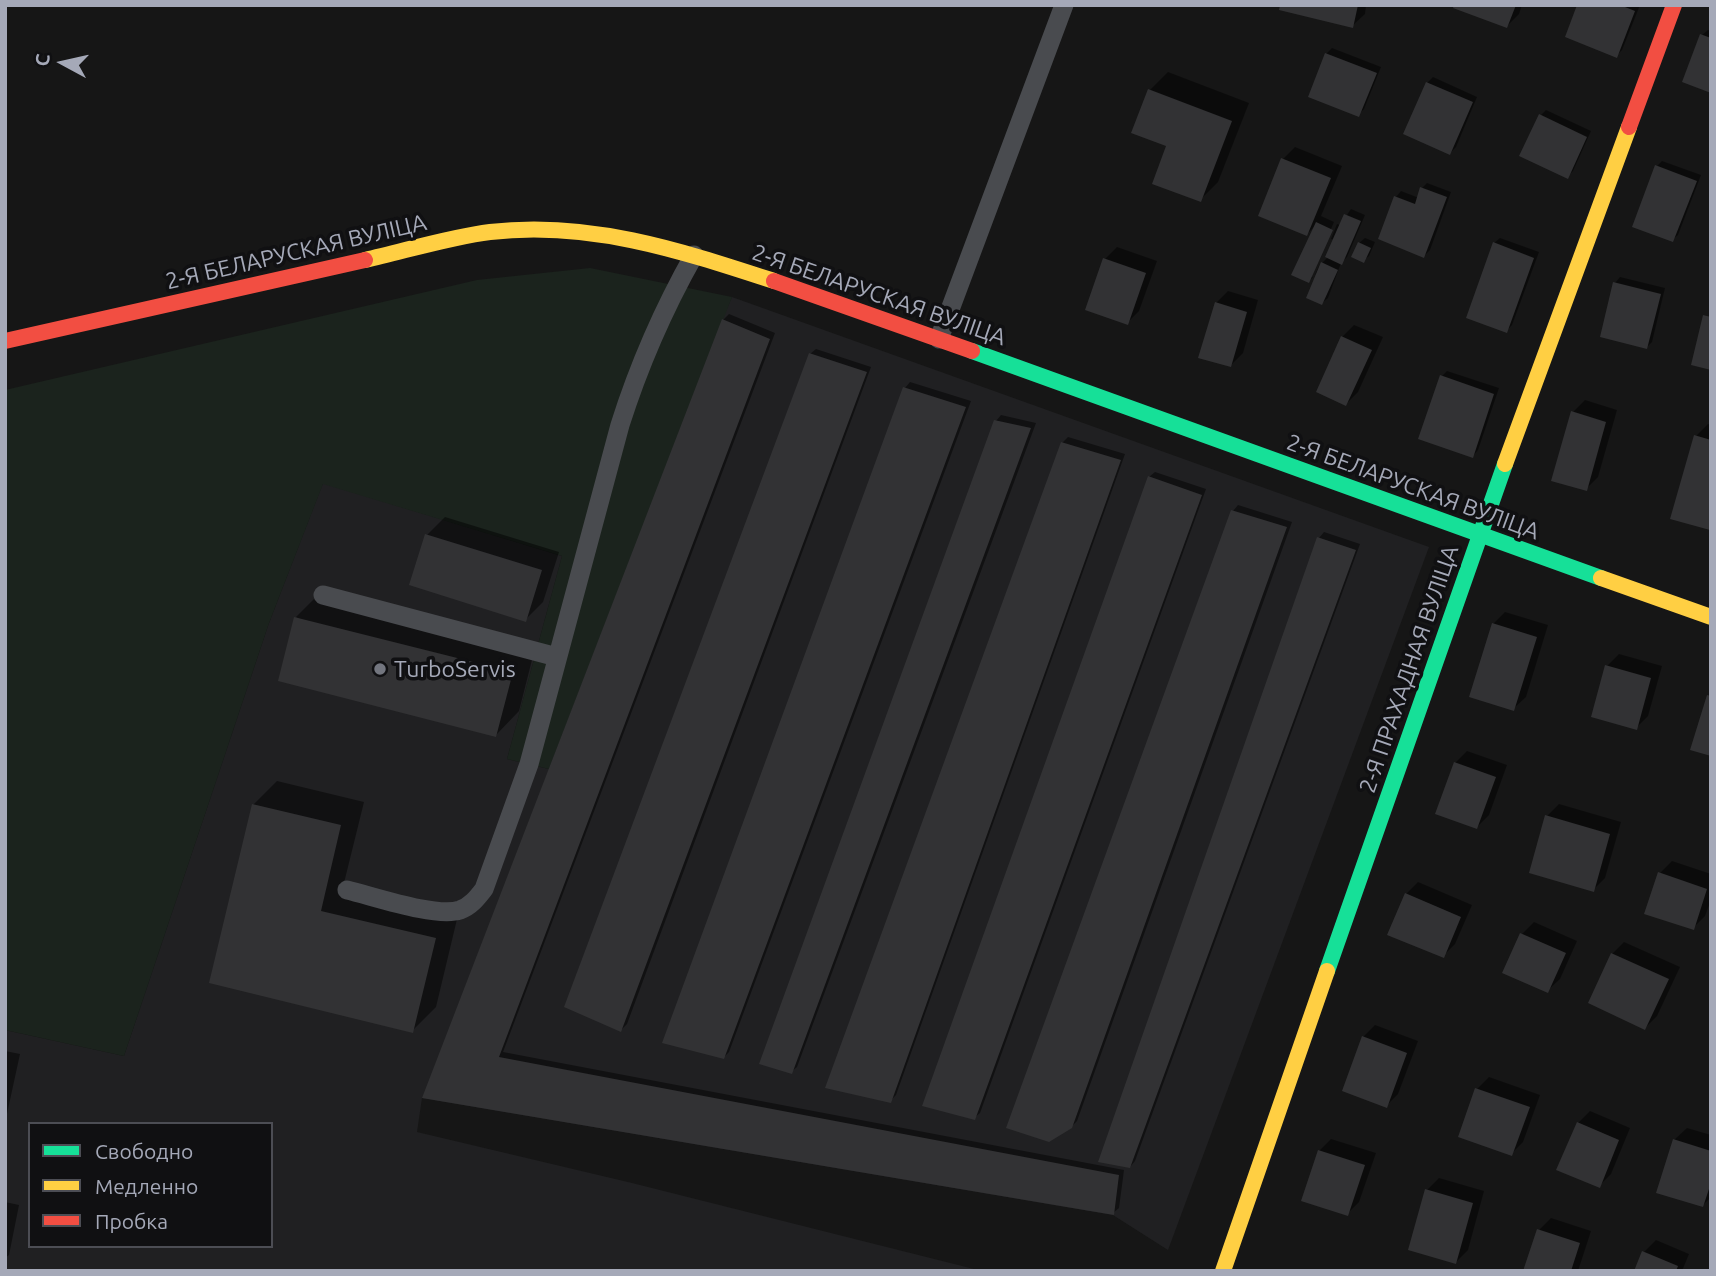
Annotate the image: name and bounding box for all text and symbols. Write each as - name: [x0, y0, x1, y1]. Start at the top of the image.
- north arrow: [28, 28, 98, 98]
- text: С: [30, 53, 54, 68]
- street label: 2-Я БЕЛАРУСКАЯ ВУЛІЦА: [163, 209, 429, 295]
- street label: 2-Я БЕЛАРУСКАЯ ВУЛІЦА: [748, 239, 1010, 351]
- street label: 2-Я БЕЛАРУСКАЯ ВУЛІЦА: [1283, 428, 1543, 546]
- street label: 2-Я ПРАХАДНАЯ ВУЛІЦА: [1354, 542, 1464, 796]
- place label: TurboServis: [394, 655, 516, 683]
- marker: TurboServis: [372, 661, 388, 677]
- legend: [28, 1122, 273, 1248]
- text: Свободно: [95, 1139, 193, 1163]
- text: Медленно: [95, 1174, 198, 1198]
- text: Пробка: [95, 1209, 168, 1233]

